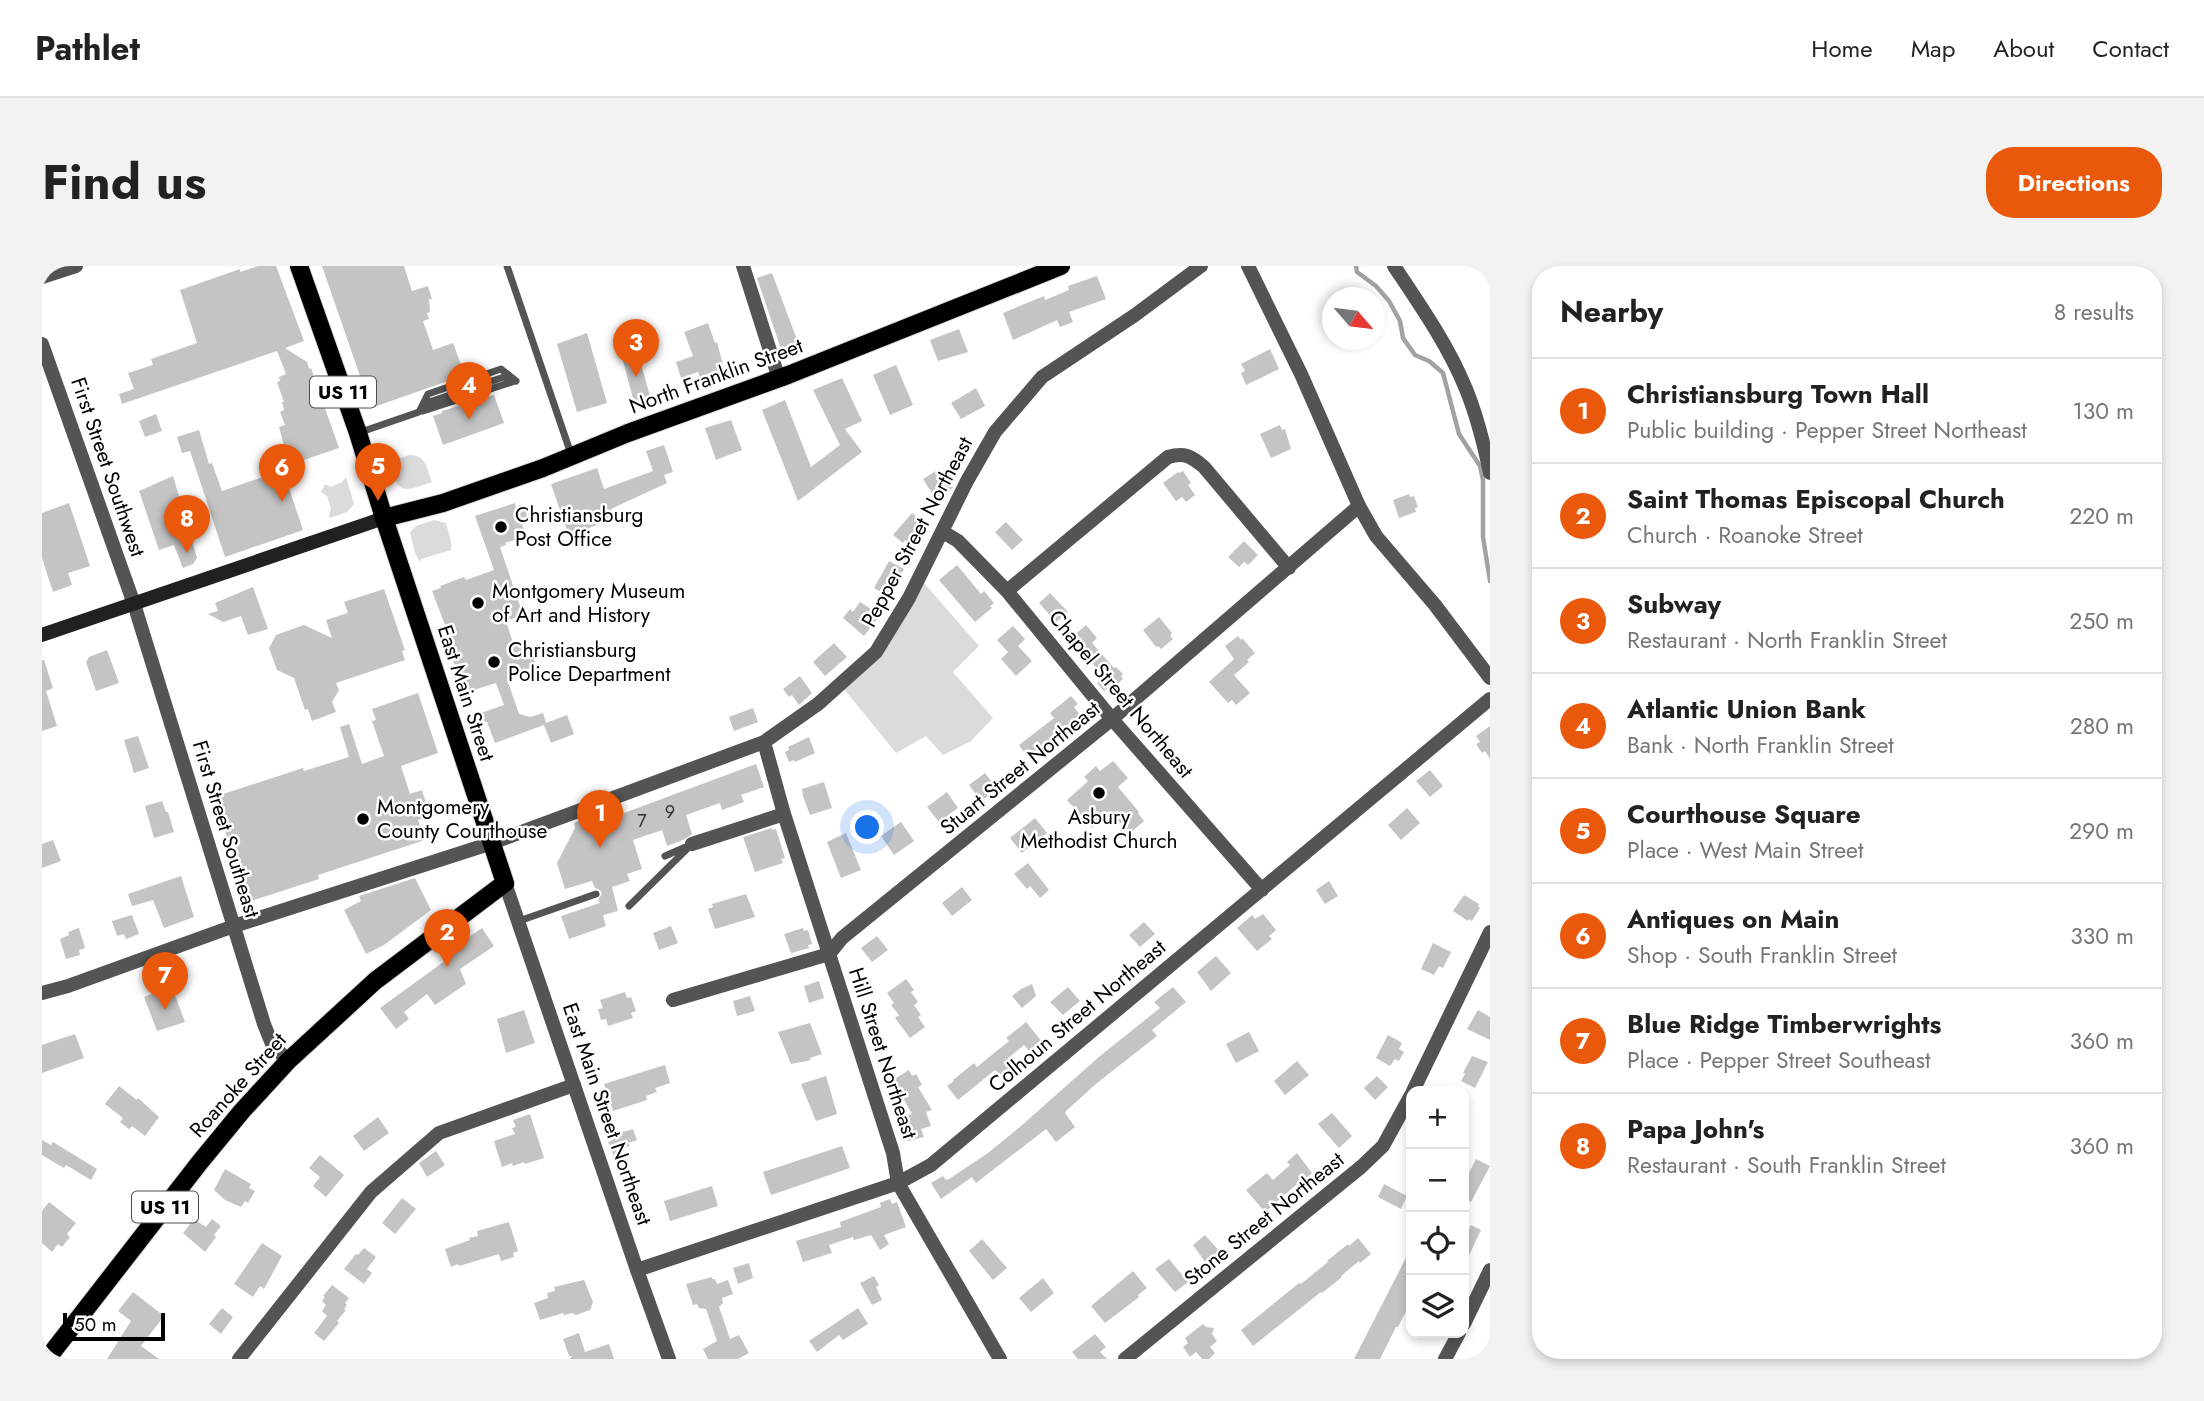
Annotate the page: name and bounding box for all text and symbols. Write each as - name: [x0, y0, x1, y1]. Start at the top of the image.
- text: Pathlet: [35, 25, 140, 72]
- text: Home: [1811, 31, 1873, 66]
- text: Map: [1911, 31, 1955, 66]
- text: About: [1993, 31, 2054, 66]
- text: Contact: [2092, 31, 2169, 66]
- text: Find us: [42, 147, 206, 217]
- button: Directions: [1986, 147, 2162, 218]
- north arrow: [1322, 287, 1385, 350]
- text: Nearby: [1560, 290, 1663, 333]
- text: 8 results: [2054, 295, 2134, 329]
- pin: 3: [613, 319, 659, 377]
- street label: North Franklin Street: [625, 331, 807, 421]
- pin: 4: [446, 362, 492, 420]
- street label: First Street Southwest: [63, 373, 153, 561]
- text: Christiansburg Town Hall: [1627, 375, 1929, 413]
- road number: US 11: [310, 376, 376, 408]
- text: 1: [1577, 394, 1589, 428]
- text: 130 m: [2072, 394, 2134, 428]
- text: Public building · Pepper Street Northeast: [1627, 413, 2027, 447]
- street label: Pepper Street Northeast: [854, 431, 980, 633]
- pin: 5: [355, 443, 401, 501]
- pin: 6: [259, 444, 305, 502]
- text: Saint Thomas Episcopal Church: [1627, 480, 2005, 518]
- pin: 8: [164, 495, 210, 553]
- text: 2: [1575, 499, 1591, 533]
- text: 220 m: [2069, 499, 2134, 533]
- place label: Christiansburg Post Office: [515, 500, 643, 554]
- text: Church · Roanoke Street: [1627, 518, 1863, 552]
- marker: Christiansburg Post Office: [493, 519, 509, 535]
- place label: Montgomery Museum of Art and History: [492, 576, 685, 630]
- text: Subway: [1627, 585, 1721, 623]
- marker: Montgomery Museum of Art and History: [470, 595, 486, 611]
- street label: Chapel Street Northeast: [1042, 603, 1200, 785]
- text: 3: [1576, 604, 1590, 638]
- text: 250 m: [2069, 604, 2134, 638]
- street label: East Main Street: [430, 621, 502, 765]
- text: Restaurant · North Franklin Street: [1627, 623, 1947, 657]
- place label: Christiansburg Police Department: [508, 635, 670, 689]
- marker: Christiansburg Police Department: [486, 654, 502, 670]
- text: Atlantic Union Bank: [1627, 690, 1866, 728]
- street label: Stuart Street Northeast: [934, 694, 1106, 842]
- text: 4: [1575, 709, 1591, 743]
- text: 280 m: [2070, 709, 2134, 743]
- text: Bank · North Franklin Street: [1627, 728, 1894, 762]
- street label: First Street Southeast: [185, 737, 267, 921]
- marker: Asbury Methodist Church: [1091, 785, 1107, 801]
- pin: 1: [577, 790, 623, 848]
- place label: Montgomery County Courthouse: [377, 792, 548, 846]
- text: Courthouse Square: [1627, 795, 1861, 833]
- house number: 9: [665, 799, 675, 825]
- place label: Asbury Methodist Church: [1021, 802, 1177, 856]
- house number: 7: [637, 808, 647, 834]
- your location: [850, 810, 884, 844]
- marker: Montgomery County Courthouse: [355, 811, 371, 827]
- text: 5: [1576, 814, 1590, 848]
- text: 290 m: [2069, 814, 2134, 848]
- text: Place · West Main Street: [1627, 833, 1864, 867]
- text: Antiques on Main: [1627, 900, 1839, 938]
- pin: 2: [424, 909, 470, 967]
- text: 6: [1575, 919, 1591, 953]
- text: 330 m: [2070, 919, 2134, 953]
- street label: Colhoun Street Northeast: [982, 933, 1172, 1099]
- text: Shop · South Franklin Street: [1627, 938, 1897, 972]
- pin: 7: [142, 952, 188, 1010]
- street label: Hill Street Northeast: [841, 964, 925, 1142]
- street label: East Main Street Northeast: [555, 999, 659, 1229]
- text: Blue Ridge Timberwrights: [1627, 1005, 1941, 1043]
- text: 7: [1576, 1024, 1590, 1058]
- text: 360 m: [2070, 1024, 2134, 1058]
- street label: Roanoke Street: [183, 1026, 293, 1144]
- text: Place · Pepper Street Southeast: [1627, 1043, 1930, 1077]
- map controls: [1406, 1086, 1469, 1338]
- button: +: [1406, 1086, 1469, 1149]
- text: Papa John's: [1627, 1110, 1764, 1148]
- text: 8: [1576, 1129, 1590, 1163]
- text: 360 m: [2070, 1129, 2134, 1163]
- street label: Stone Street Northeast: [1178, 1145, 1350, 1293]
- text: Restaurant · South Franklin Street: [1627, 1148, 1946, 1182]
- button: −: [1406, 1149, 1469, 1212]
- road number: US 11: [132, 1191, 198, 1222]
- button: locate: [1406, 1212, 1469, 1275]
- button: layers: [1406, 1275, 1469, 1338]
- scale bar: [63, 1310, 164, 1342]
- text: 50 m: [74, 1311, 117, 1338]

